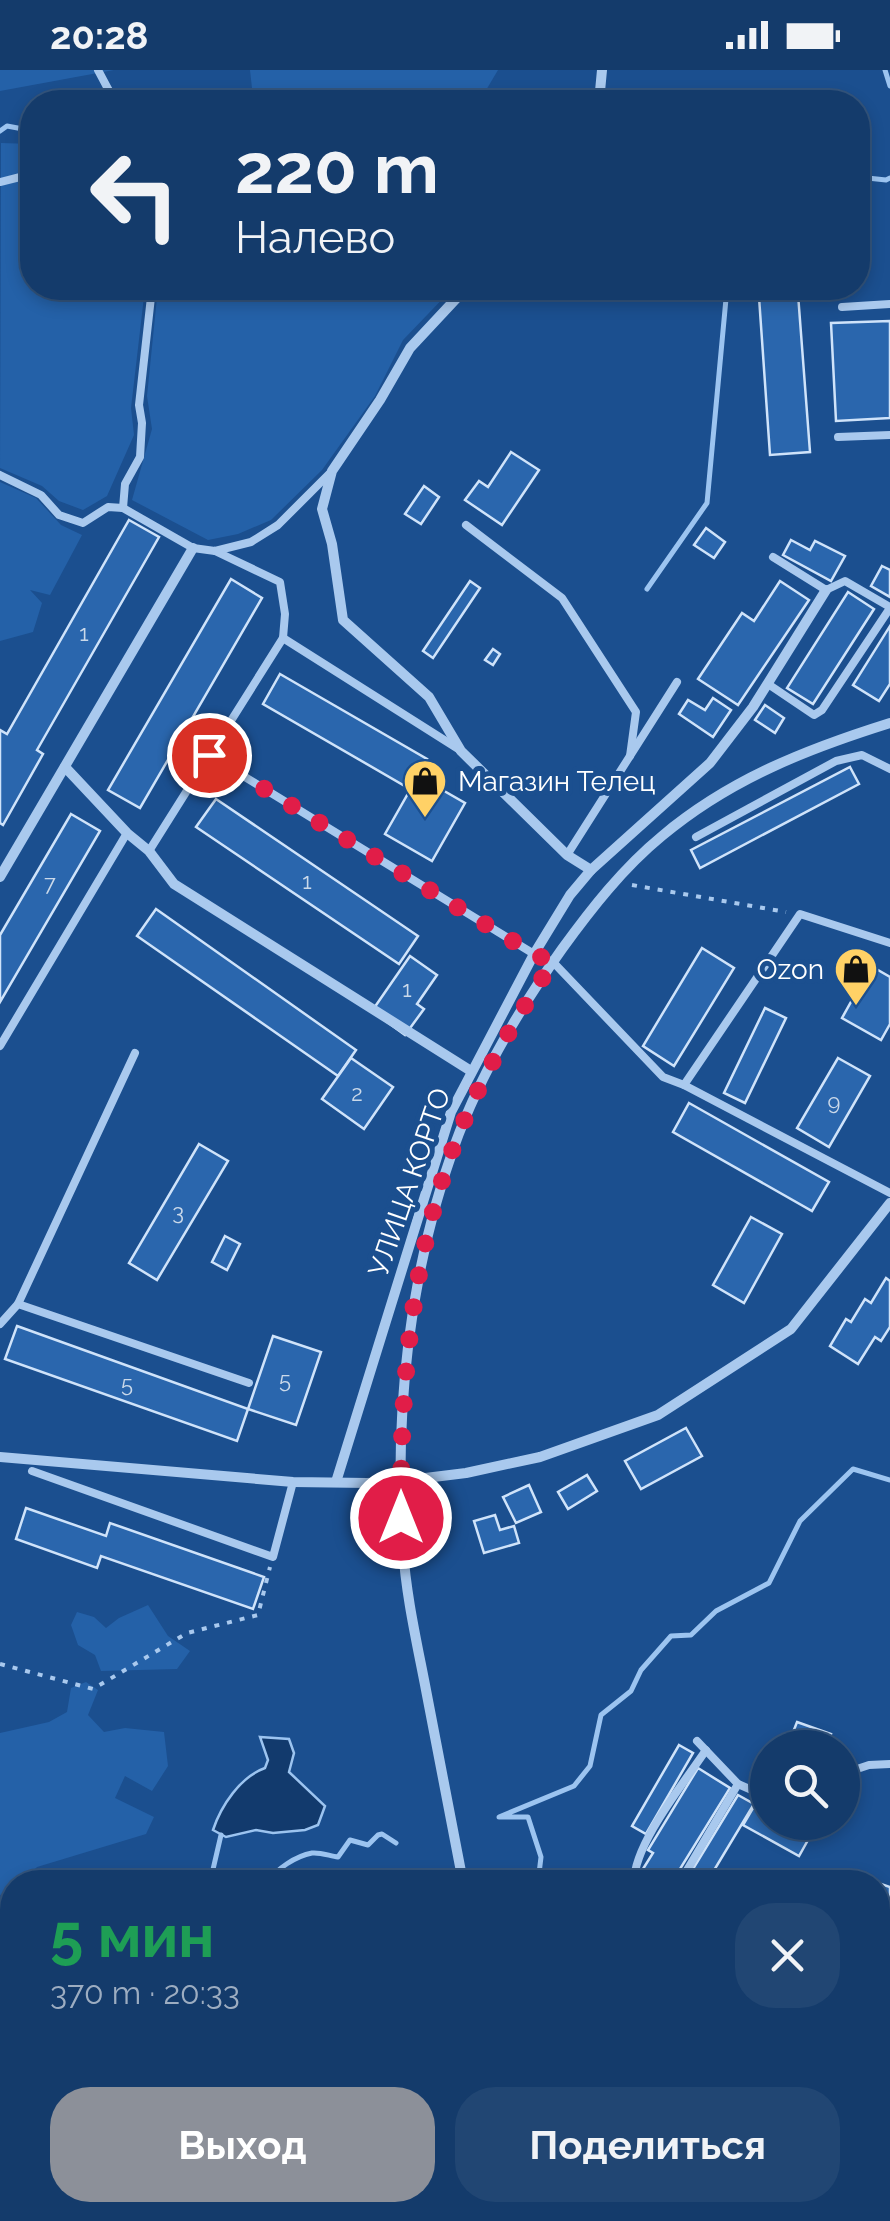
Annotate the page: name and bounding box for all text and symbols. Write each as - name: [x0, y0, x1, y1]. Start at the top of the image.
- text: 20:28: [50, 13, 149, 58]
- text: 220 m: [235, 127, 439, 209]
- icon: left: [70, 130, 200, 260]
- text: Налево: [235, 211, 395, 264]
- house number: 1: [79, 620, 89, 646]
- pin: [167, 713, 252, 798]
- icon: arrive: [182, 728, 237, 783]
- shop icon: Магазин Телец: [402, 758, 448, 819]
- place label: Магазин Телец: [458, 765, 655, 798]
- house number: 1: [302, 868, 312, 894]
- house number: 7: [44, 870, 56, 896]
- shop icon: Ozon: [833, 946, 879, 1007]
- place label: Ozon: [757, 953, 824, 986]
- house number: 1: [402, 976, 412, 1002]
- house number: 2: [351, 1080, 363, 1106]
- street label: УЛИЦА КОРТО: [362, 1084, 457, 1281]
- house number: 9: [828, 1089, 840, 1115]
- house number: 3: [172, 1199, 184, 1225]
- house number: 5: [279, 1367, 291, 1393]
- house number: 5: [121, 1371, 133, 1397]
- position arrow: [349, 1466, 453, 1570]
- map controls: [750, 1730, 860, 1840]
- button: search: [750, 1730, 860, 1840]
- text: 5 мин: [50, 1901, 214, 1971]
- button: close: [735, 1903, 840, 2008]
- text: 370 m · 20:33: [50, 1974, 240, 2011]
- button: Выход: [50, 2087, 435, 2202]
- button: Поделиться: [455, 2087, 840, 2202]

